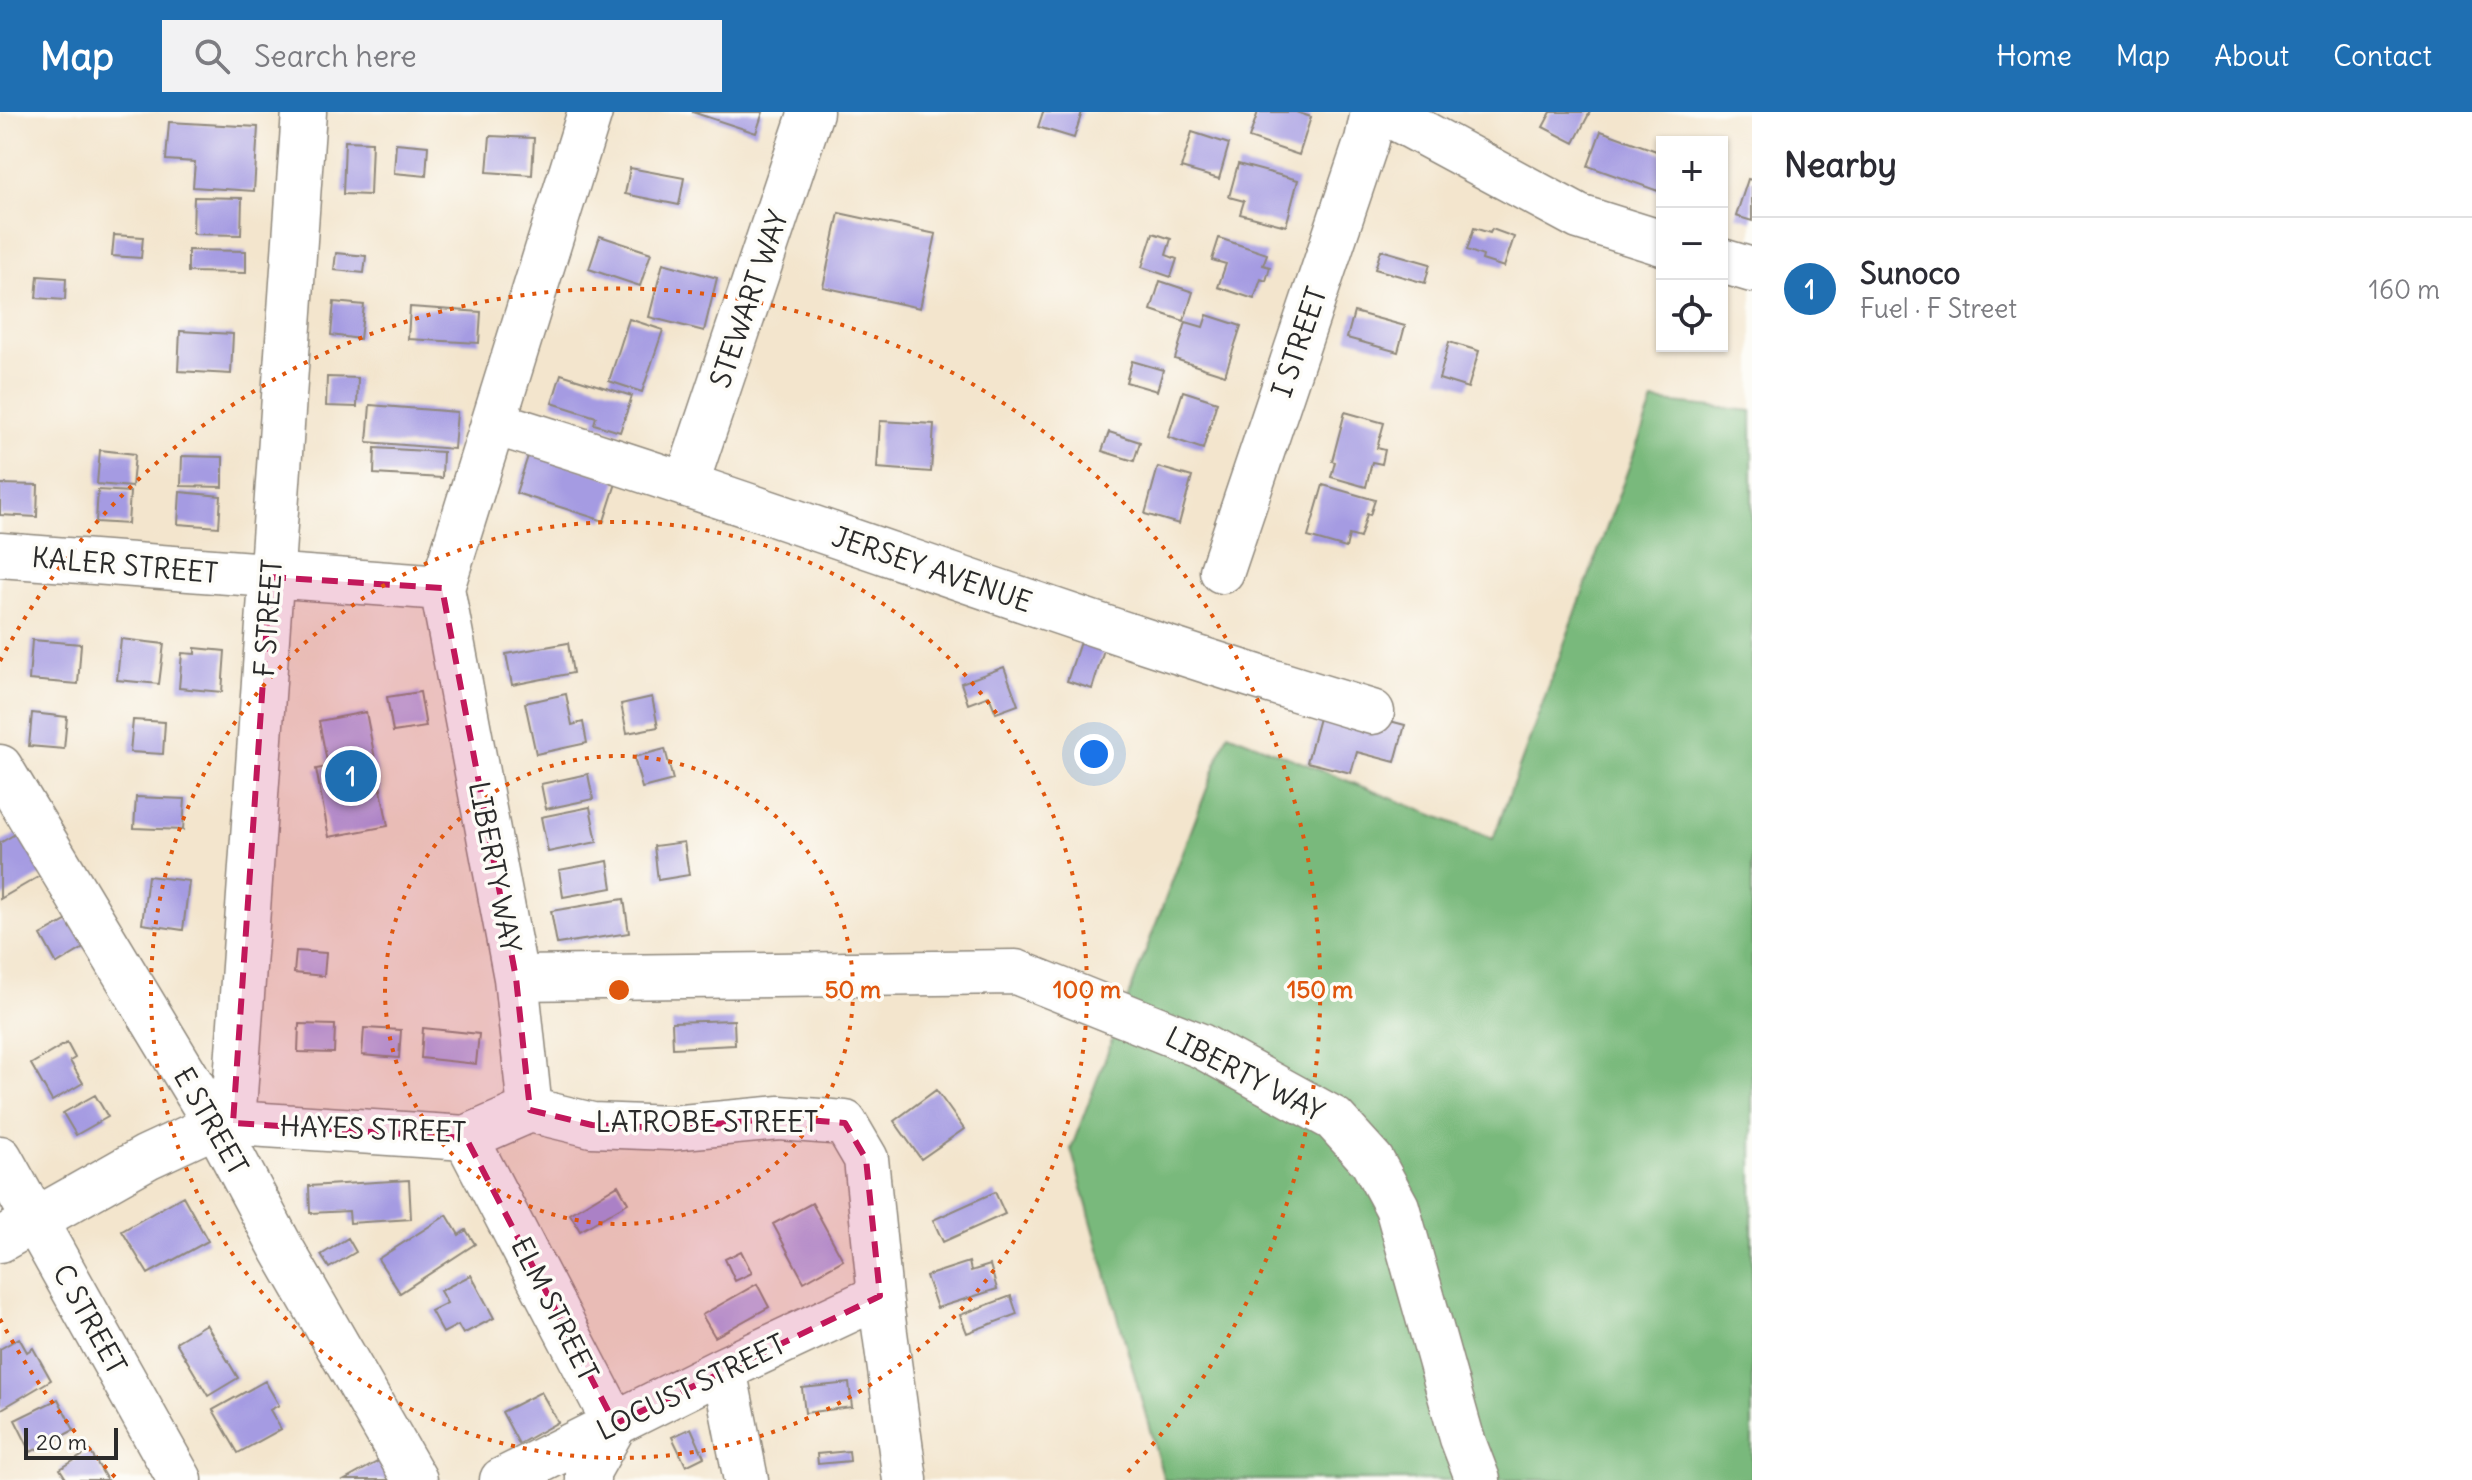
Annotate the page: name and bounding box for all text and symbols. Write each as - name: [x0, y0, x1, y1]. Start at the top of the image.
- search box: [162, 20, 722, 92]
- text: Map: [40, 33, 114, 80]
- icon: search: [190, 34, 234, 78]
- text: Search here: [254, 37, 417, 75]
- text: Home: [1996, 38, 2072, 74]
- text: Map: [2116, 38, 2170, 74]
- text: About: [2214, 38, 2289, 74]
- text: Contact: [2333, 38, 2432, 74]
- map controls: [1656, 136, 1728, 352]
- button: +: [1656, 136, 1728, 208]
- text: Nearby: [1784, 143, 1897, 186]
- street label: STEWART WAY: [702, 205, 796, 392]
- button: −: [1656, 208, 1728, 280]
- text: Sunoco: [1860, 254, 1960, 292]
- text: 1: [1805, 273, 1815, 306]
- text: 160 m: [2369, 273, 2440, 306]
- button: locate: [1656, 280, 1728, 352]
- street label: I STREET: [1263, 282, 1335, 402]
- text: Fuel · F Street: [1860, 292, 2017, 325]
- street label: JERSEY AVENUE: [827, 518, 1037, 620]
- street label: KALER STREET: [30, 539, 220, 591]
- street label: F STREET: [246, 558, 290, 678]
- your location: [1074, 734, 1114, 774]
- pin: 1: [325, 746, 377, 806]
- street label: LIBERTY WAY: [461, 778, 529, 956]
- text: 50 m: [825, 974, 881, 1004]
- text: 100 m: [1053, 974, 1121, 1004]
- text: 150 m: [1287, 974, 1353, 1004]
- centre of rings: [605, 976, 633, 1004]
- street label: LIBERTY WAY: [1160, 1019, 1331, 1130]
- street label: E STREET: [166, 1061, 256, 1181]
- street label: LATROBE STREET: [596, 1104, 818, 1140]
- street label: HAYES STREET: [279, 1108, 467, 1150]
- street label: ELM STREET: [503, 1231, 607, 1387]
- street label: C STREET: [45, 1258, 135, 1380]
- street label: LOCUST STREET: [591, 1326, 791, 1448]
- scale bar: [24, 1424, 118, 1460]
- text: 20 m: [36, 1428, 87, 1456]

